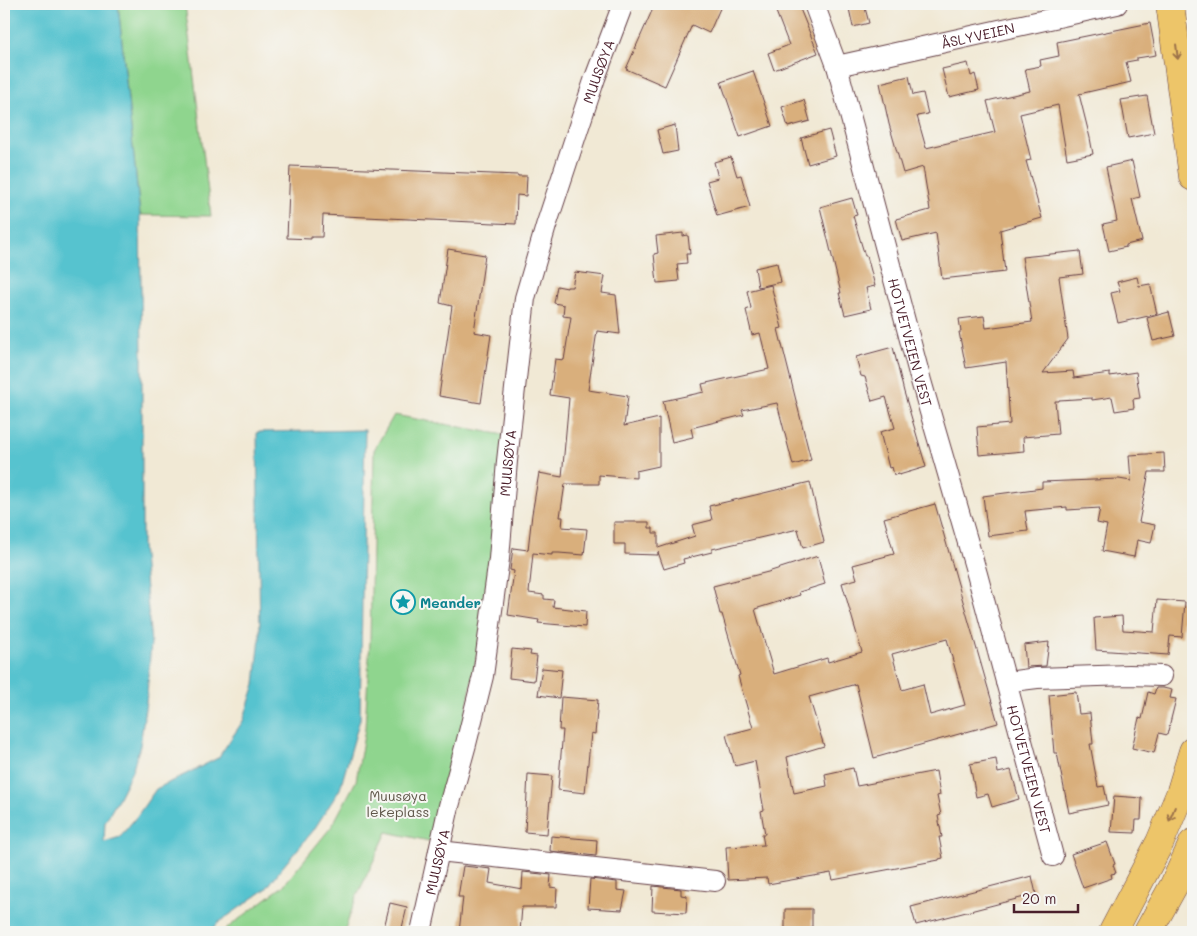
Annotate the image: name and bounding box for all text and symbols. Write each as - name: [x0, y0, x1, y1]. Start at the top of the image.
- street label: ÅSLYVEIEN: [939, 17, 1016, 52]
- street label: MUUSØYA: [578, 37, 618, 106]
- one-way arrow: [1172, 44, 1182, 60]
- street label: HOTVETVEIEN VEST: [884, 276, 937, 409]
- street label: MUUSØYA: [495, 429, 520, 497]
- place icon: Meander: [390, 589, 416, 615]
- place label: Meander: [420, 593, 481, 612]
- street label: HOTVETVEIEN VEST: [1003, 702, 1056, 836]
- park label: Muusøya lekeplass: [367, 786, 429, 821]
- one-way arrow: [1166, 806, 1176, 821]
- street label: MUUSØYA: [420, 827, 453, 896]
- scale bar: [1014, 881, 1078, 913]
- text: 20 m: [1022, 888, 1056, 908]

